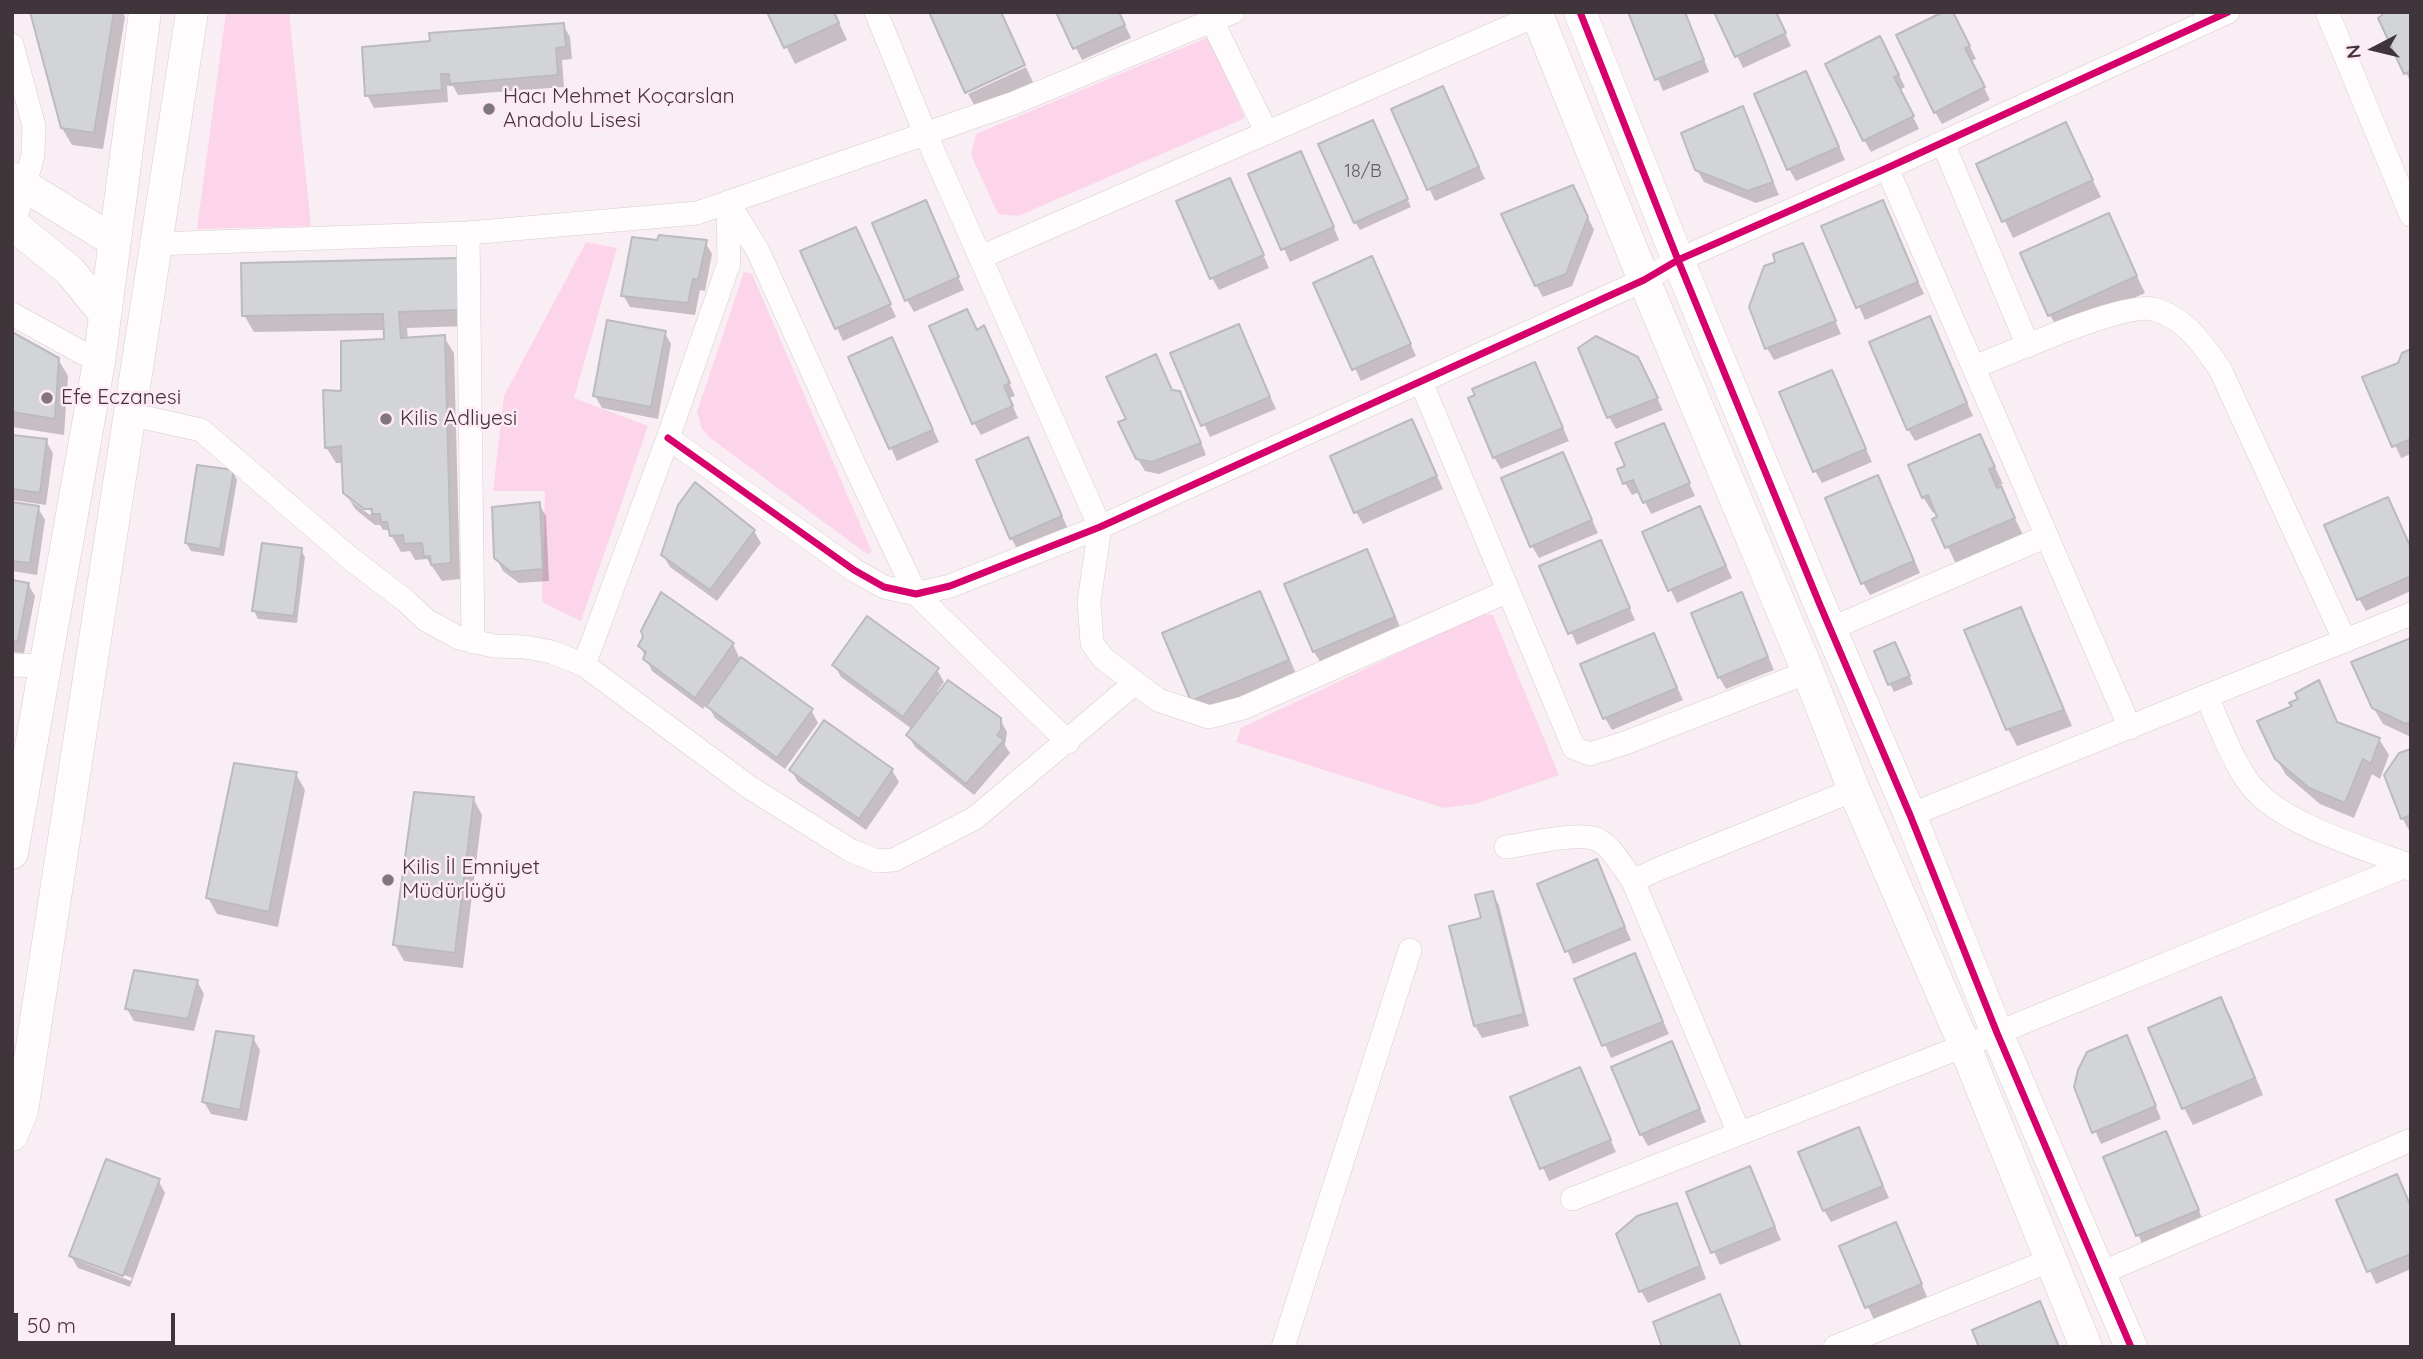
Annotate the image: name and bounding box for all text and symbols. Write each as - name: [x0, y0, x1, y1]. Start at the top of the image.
- north arrow: [2339, 14, 2409, 84]
- text: N: [2340, 43, 2366, 60]
- place label: Hacı Mehmet Koçarslan Anadolu Lisesi: [503, 84, 735, 134]
- marker: Hacı Mehmet Koçarslan Anadolu Lisesi: [481, 101, 497, 117]
- house number: 18/B: [1344, 161, 1382, 183]
- place label: Efe Eczanesi: [61, 385, 181, 411]
- marker: Efe Eczanesi: [39, 390, 55, 406]
- place label: Kilis Adliyesi: [400, 406, 517, 432]
- marker: Kilis Adliyesi: [378, 411, 394, 427]
- place label: Kilis İl Emniyet Müdürlüğü: [402, 855, 540, 905]
- marker: Kilis İl Emniyet Müdürlüğü: [380, 872, 396, 888]
- scale bar: [18, 1300, 178, 1344]
- text: 50 m: [27, 1312, 76, 1338]

